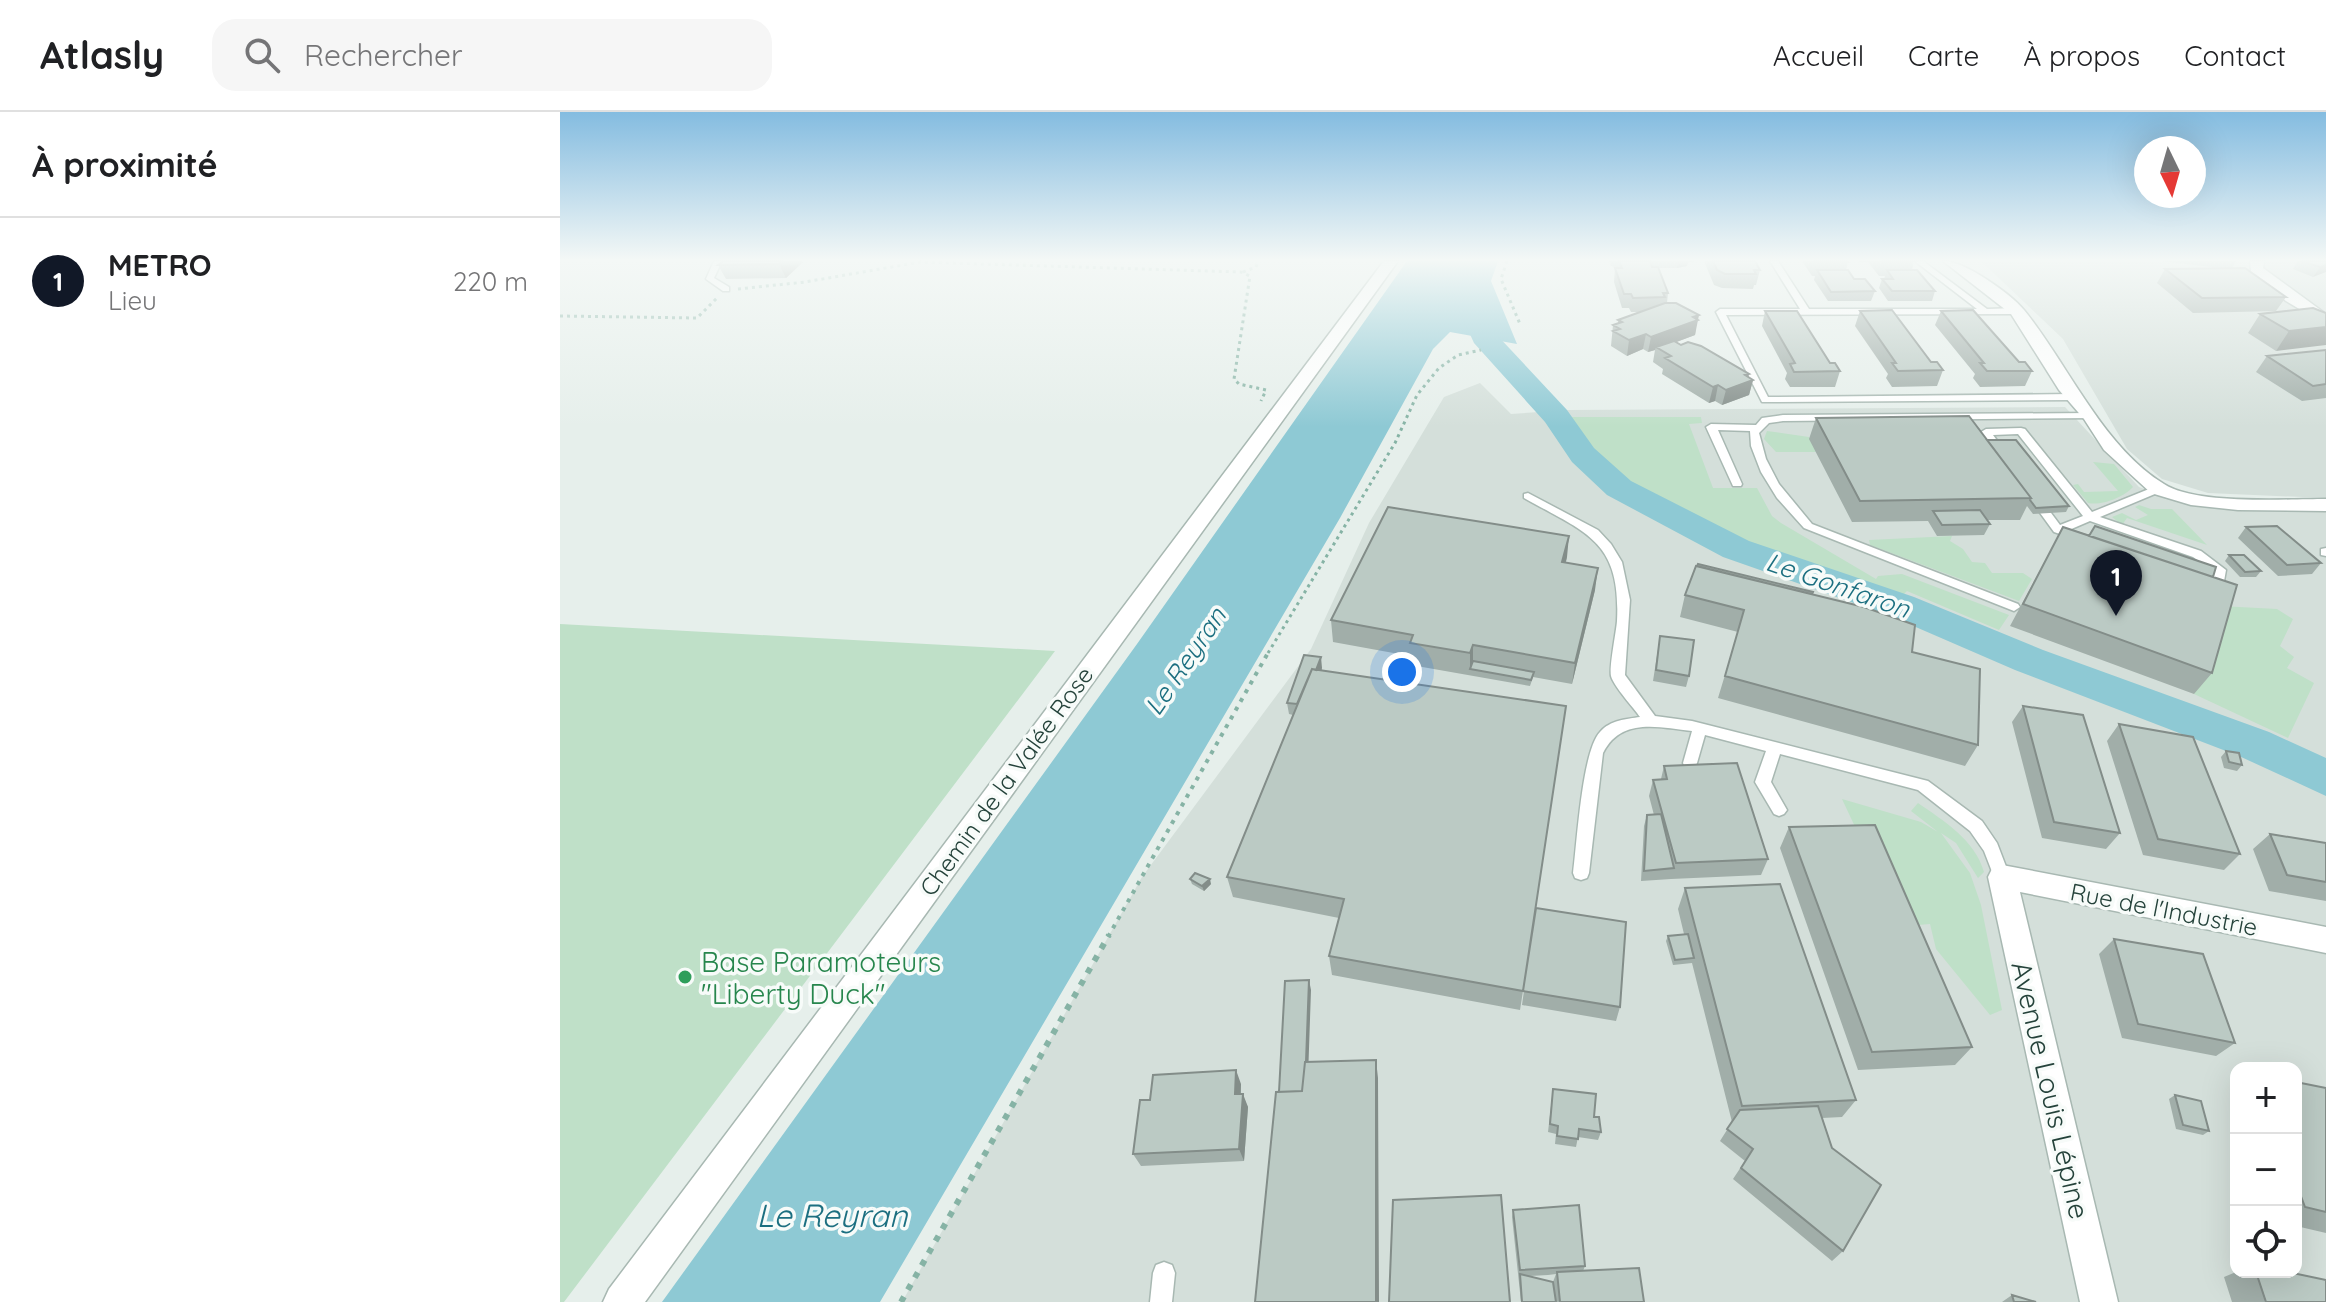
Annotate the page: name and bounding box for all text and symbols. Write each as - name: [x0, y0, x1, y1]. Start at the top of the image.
- search box: [212, 19, 772, 91]
- text: Atlasly: [40, 31, 164, 79]
- icon: search: [240, 33, 284, 77]
- text: Rechercher: [304, 36, 462, 74]
- text: Accueil: [1773, 38, 1864, 73]
- text: Carte: [1908, 38, 1979, 73]
- text: À propos: [2023, 38, 2140, 73]
- text: Contact: [2184, 38, 2286, 73]
- north arrow: [2134, 136, 2206, 208]
- text: À proximité: [32, 143, 218, 186]
- text: METRO: [108, 246, 212, 284]
- text: 1: [53, 265, 63, 298]
- text: 220 m: [453, 265, 528, 298]
- text: Lieu: [108, 284, 157, 317]
- water label: Le Gonfaron: [1762, 545, 1915, 625]
- pin: 1: [2090, 550, 2142, 616]
- water label: Le Reyran: [1137, 600, 1234, 721]
- your location: [1382, 652, 1422, 692]
- street label: Chemin de la Valée Rose: [913, 661, 1099, 901]
- street label: Rue de l'Industrie: [2068, 876, 2260, 942]
- place label: Base Paramoteurs "Liberty Duck": [701, 944, 941, 1011]
- street label: Avenue Louis Lépine: [2004, 958, 2098, 1222]
- marker: Base Paramoteurs "Liberty Duck": [676, 968, 694, 986]
- map controls: [2230, 1062, 2302, 1278]
- button: +: [2230, 1062, 2302, 1134]
- button: −: [2230, 1134, 2302, 1206]
- water label: Le Reyran: [756, 1195, 909, 1235]
- button: locate: [2230, 1206, 2302, 1278]

